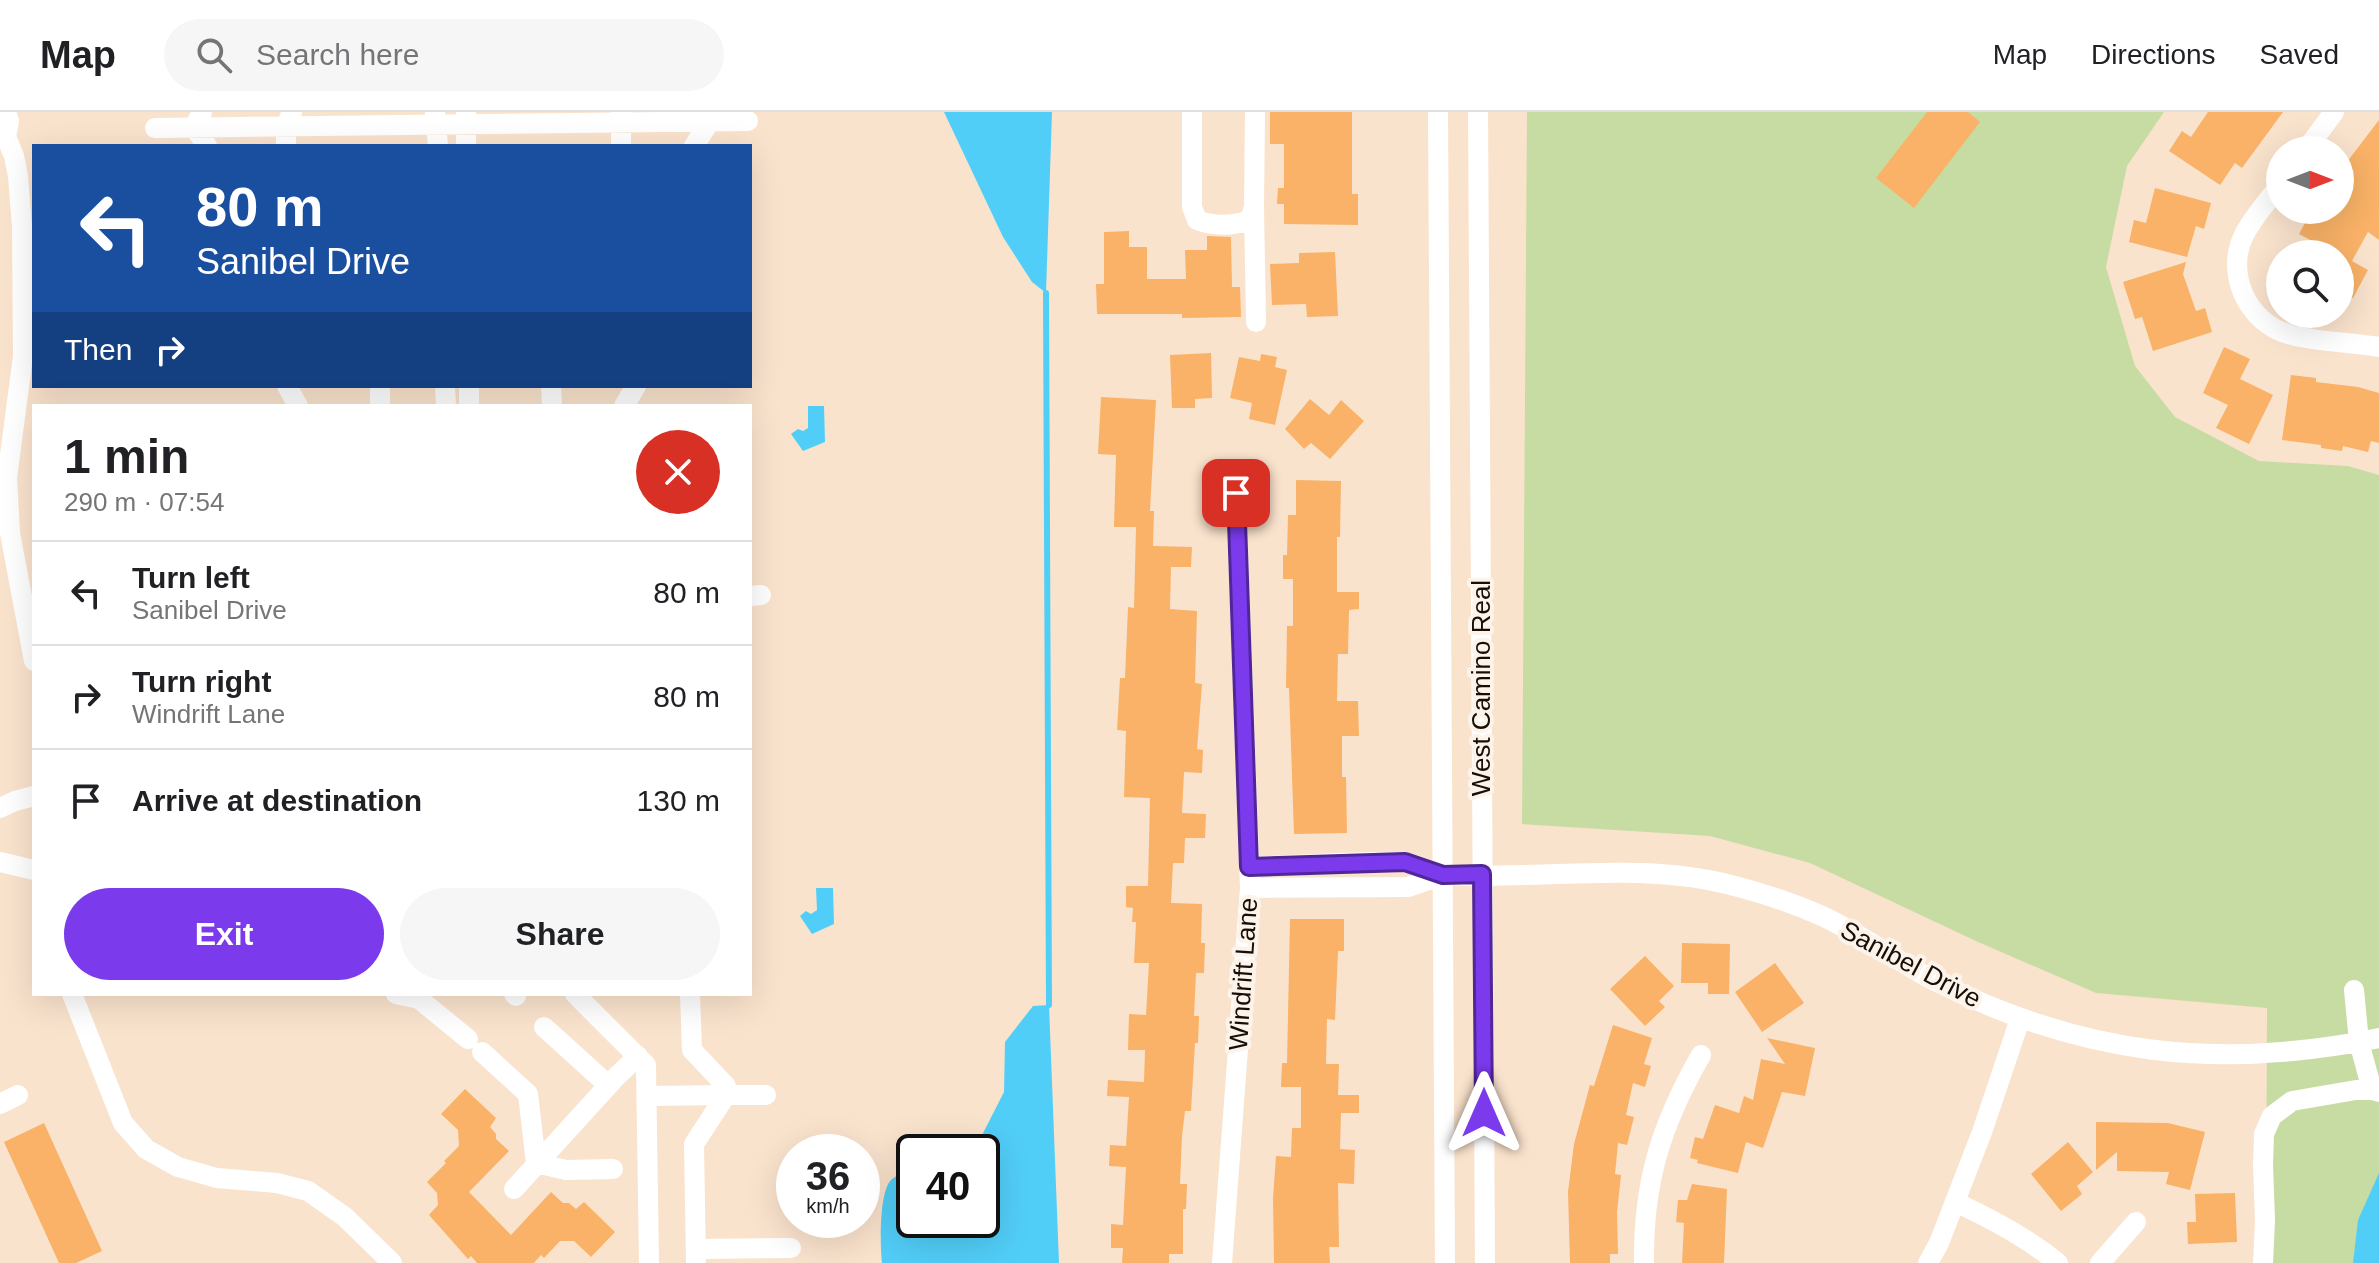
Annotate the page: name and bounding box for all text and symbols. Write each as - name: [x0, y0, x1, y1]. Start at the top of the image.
- search box: [164, 19, 724, 91]
- icon: search: [192, 33, 236, 77]
- text: Map: [40, 34, 116, 76]
- text: Search here: [256, 38, 419, 71]
- text: Map: [1993, 39, 2047, 70]
- text: Directions: [2091, 39, 2216, 70]
- text: Saved: [2260, 39, 2339, 70]
- north arrow: [2266, 136, 2354, 224]
- map controls: [2266, 136, 2354, 328]
- text: 80 m: [196, 175, 324, 238]
- icon: left: [64, 176, 168, 280]
- button: search: [2266, 240, 2354, 328]
- text: Sanibel Drive: [196, 241, 410, 282]
- icon: right: [148, 328, 192, 372]
- text: Then: [64, 333, 132, 366]
- text: 1 min: [64, 430, 189, 483]
- button: close: [636, 430, 720, 514]
- pin: [1202, 459, 1270, 527]
- icon: arrive: [1214, 471, 1258, 515]
- text: 290 m · 07:54: [64, 487, 224, 517]
- text: Turn left: [132, 561, 250, 594]
- icon: left: [64, 571, 108, 615]
- text: 80 m: [653, 576, 720, 609]
- street label: West Camino Real: [1466, 580, 1496, 796]
- text: Sanibel Drive: [132, 595, 287, 625]
- text: Turn right: [132, 665, 271, 698]
- icon: right: [64, 675, 108, 719]
- text: 80 m: [653, 680, 720, 713]
- text: Windrift Lane: [132, 699, 285, 729]
- icon: arrive: [64, 779, 108, 823]
- text: Arrive at destination: [132, 784, 422, 817]
- text: 130 m: [637, 784, 720, 817]
- button: Exit: [64, 888, 384, 980]
- button: Share: [400, 888, 720, 980]
- street label: Windrift Lane: [1223, 897, 1263, 1051]
- street label: Sanibel Drive: [1836, 914, 1986, 1014]
- position arrow: [1442, 1071, 1526, 1155]
- speed limit sign: 40: [896, 1134, 1000, 1238]
- text: 36: [806, 1154, 850, 1198]
- text: km/h: [806, 1195, 850, 1217]

